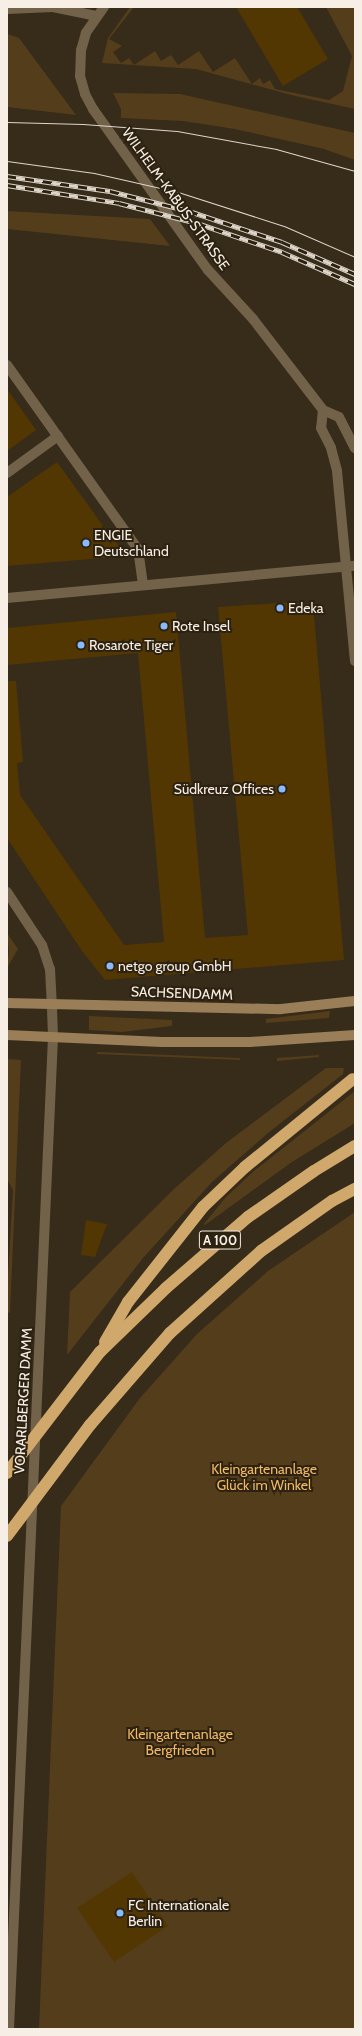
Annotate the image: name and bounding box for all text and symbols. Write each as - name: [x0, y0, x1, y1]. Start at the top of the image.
- street label: WILHELM-KABUS-STRASSE: [119, 125, 233, 273]
- place label: ENGIE Deutschland: [94, 527, 169, 560]
- marker: ENGIE Deutschland: [81, 538, 91, 548]
- place label: Edeka: [288, 600, 323, 616]
- marker: Edeka: [275, 603, 285, 613]
- place label: Rote Insel: [172, 618, 230, 634]
- marker: Rote Insel: [159, 621, 169, 631]
- place label: Rosarote Tiger: [89, 637, 173, 653]
- marker: Rosarote Tiger: [76, 640, 86, 650]
- place label: Südkreuz Offices: [174, 781, 274, 797]
- marker: Südkreuz Offices: [277, 784, 287, 794]
- place label: netgo group GmbH: [118, 958, 232, 974]
- marker: netgo group GmbH: [105, 961, 115, 971]
- street label: SACHSENDAMM: [131, 983, 233, 1003]
- road number: A 100: [198, 1229, 242, 1251]
- street label: VORARLBERGER DAMM: [11, 1327, 35, 1475]
- park label: Kleingartenanlage Glück im Winkel: [211, 1461, 317, 1494]
- park label: Kleingartenanlage Bergfrieden: [127, 1726, 233, 1758]
- place label: FC Internationale Berlin: [128, 1897, 229, 1930]
- marker: FC Internationale Berlin: [115, 1908, 125, 1918]

